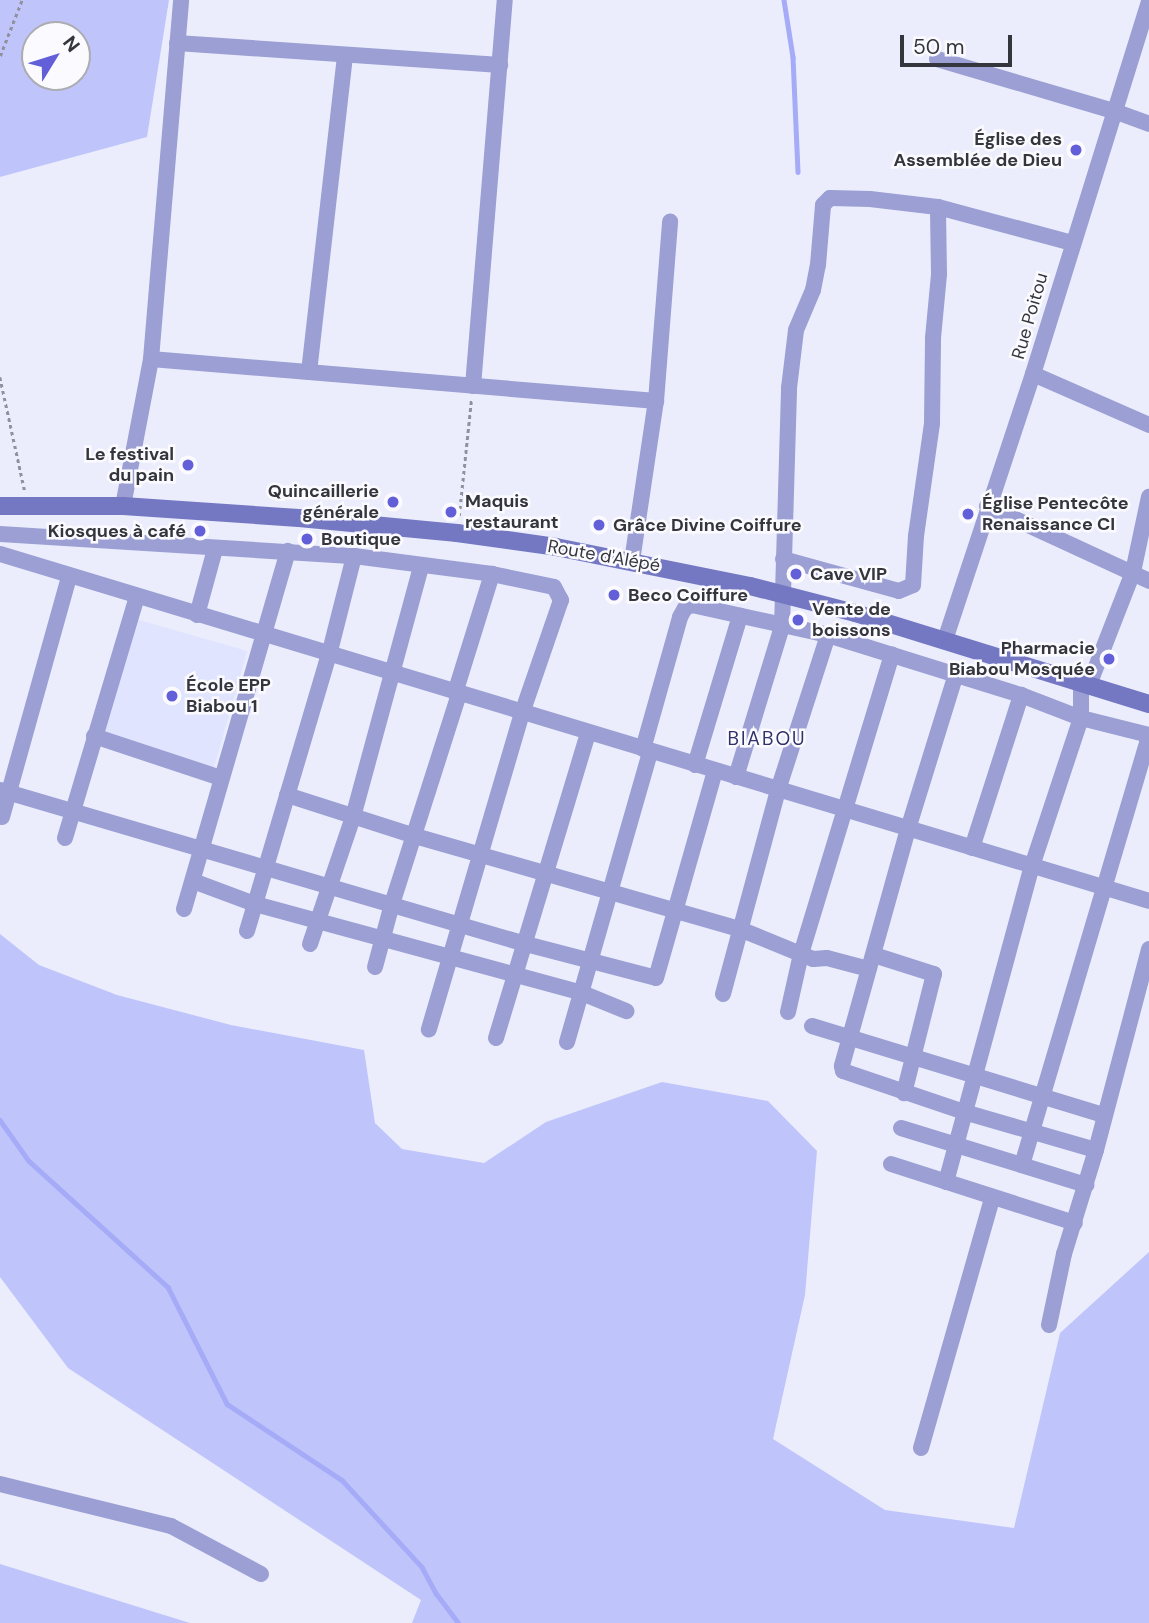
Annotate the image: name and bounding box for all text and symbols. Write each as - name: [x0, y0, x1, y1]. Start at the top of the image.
- north arrow: [21, 21, 91, 91]
- scale bar: [904, 21, 1016, 65]
- text: N: [57, 31, 85, 57]
- text: 50 m: [913, 33, 964, 61]
- place label: Église des Assemblée de Dieu: [893, 129, 1062, 172]
- marker: Église des Assemblée de Dieu: [1068, 142, 1084, 158]
- street label: Rue Poitou: [1007, 270, 1053, 362]
- place label: Le festival du pain: [85, 444, 174, 486]
- marker: Le festival du pain: [180, 457, 196, 473]
- place label: Quincaillerie générale: [268, 481, 379, 524]
- place label: Maquis restaurant: [465, 491, 559, 534]
- place label: Église Pentecôte Renaissance CI: [982, 493, 1128, 536]
- marker: Quincaillerie générale: [385, 494, 401, 510]
- marker: Maquis restaurant: [443, 504, 459, 520]
- marker: Église Pentecôte Renaissance CI: [960, 506, 976, 522]
- place label: Grâce Divine Coiffure: [613, 514, 802, 536]
- marker: Grâce Divine Coiffure: [591, 517, 607, 533]
- place label: Kiosques à café: [48, 520, 186, 542]
- marker: Kiosques à café: [192, 523, 208, 539]
- place label: Boutique: [321, 528, 401, 550]
- marker: Boutique: [299, 531, 315, 547]
- street label: Route d'Alépé: [546, 535, 662, 577]
- place label: Cave VIP: [810, 563, 887, 585]
- marker: Cave VIP: [788, 566, 804, 582]
- place label: Beco Coiffure: [628, 584, 748, 606]
- marker: Beco Coiffure: [606, 587, 622, 603]
- place label: Vente de boissons: [812, 599, 891, 642]
- marker: Vente de boissons: [790, 612, 806, 628]
- place label: Pharmacie Biabou Mosquée: [949, 638, 1095, 680]
- marker: Pharmacie Biabou Mosquée: [1101, 651, 1117, 667]
- place label: École EPP Biabou 1: [186, 675, 271, 718]
- marker: École EPP Biabou 1: [164, 688, 180, 704]
- district label: BIABOU: [728, 728, 806, 750]

